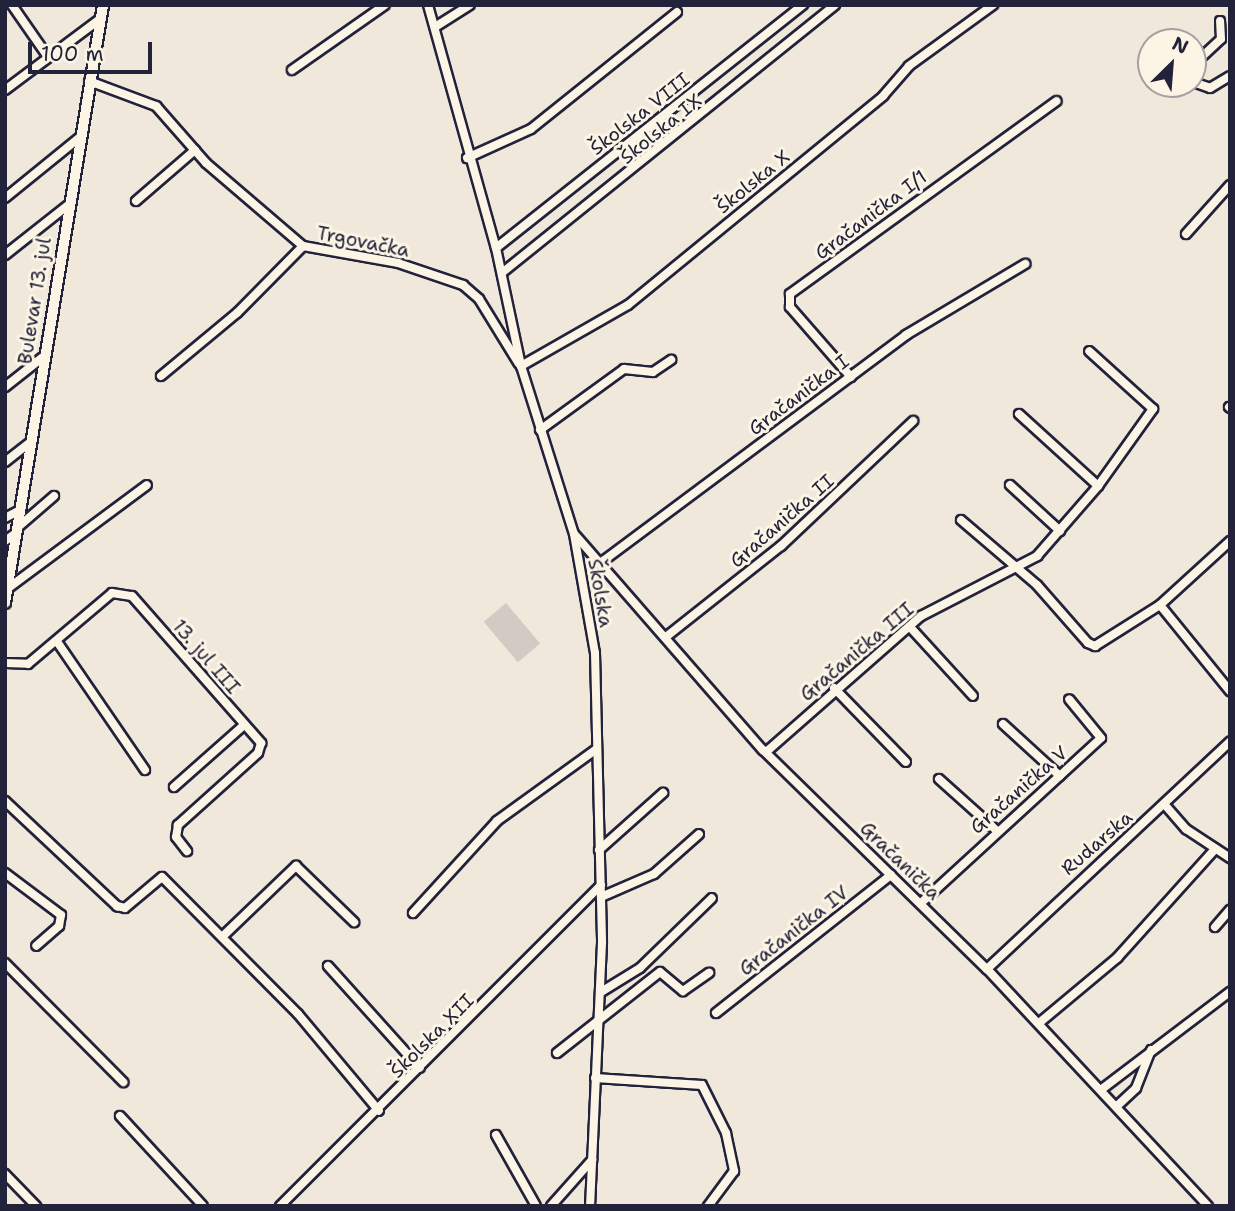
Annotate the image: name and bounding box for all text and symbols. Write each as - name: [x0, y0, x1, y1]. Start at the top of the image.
- scale bar: [32, 28, 156, 72]
- north arrow: [1137, 28, 1207, 98]
- text: N: [1168, 31, 1192, 60]
- text: 100 m: [41, 40, 104, 68]
- street label: Školska VIII: [586, 68, 694, 160]
- street label: Školska IX: [616, 89, 706, 169]
- street label: Školska X: [712, 146, 794, 218]
- street label: Gračanička I/1: [811, 165, 931, 265]
- street label: Trgovačka: [315, 222, 411, 262]
- street label: Bulevar 13. jul: [14, 236, 56, 366]
- street label: Gračanička I: [744, 350, 854, 440]
- street label: Gračanička II: [725, 470, 839, 572]
- street label: Školska: [583, 557, 617, 629]
- street label: Gračanička III: [796, 598, 918, 706]
- street label: 13. jul III: [168, 615, 244, 699]
- street label: Gračanička V: [965, 741, 1073, 839]
- street label: Rudarska: [1057, 806, 1137, 880]
- street label: Gračanička: [855, 817, 945, 905]
- street label: Gračanička IV: [735, 881, 853, 981]
- street label: Školska XII: [385, 989, 479, 1083]

